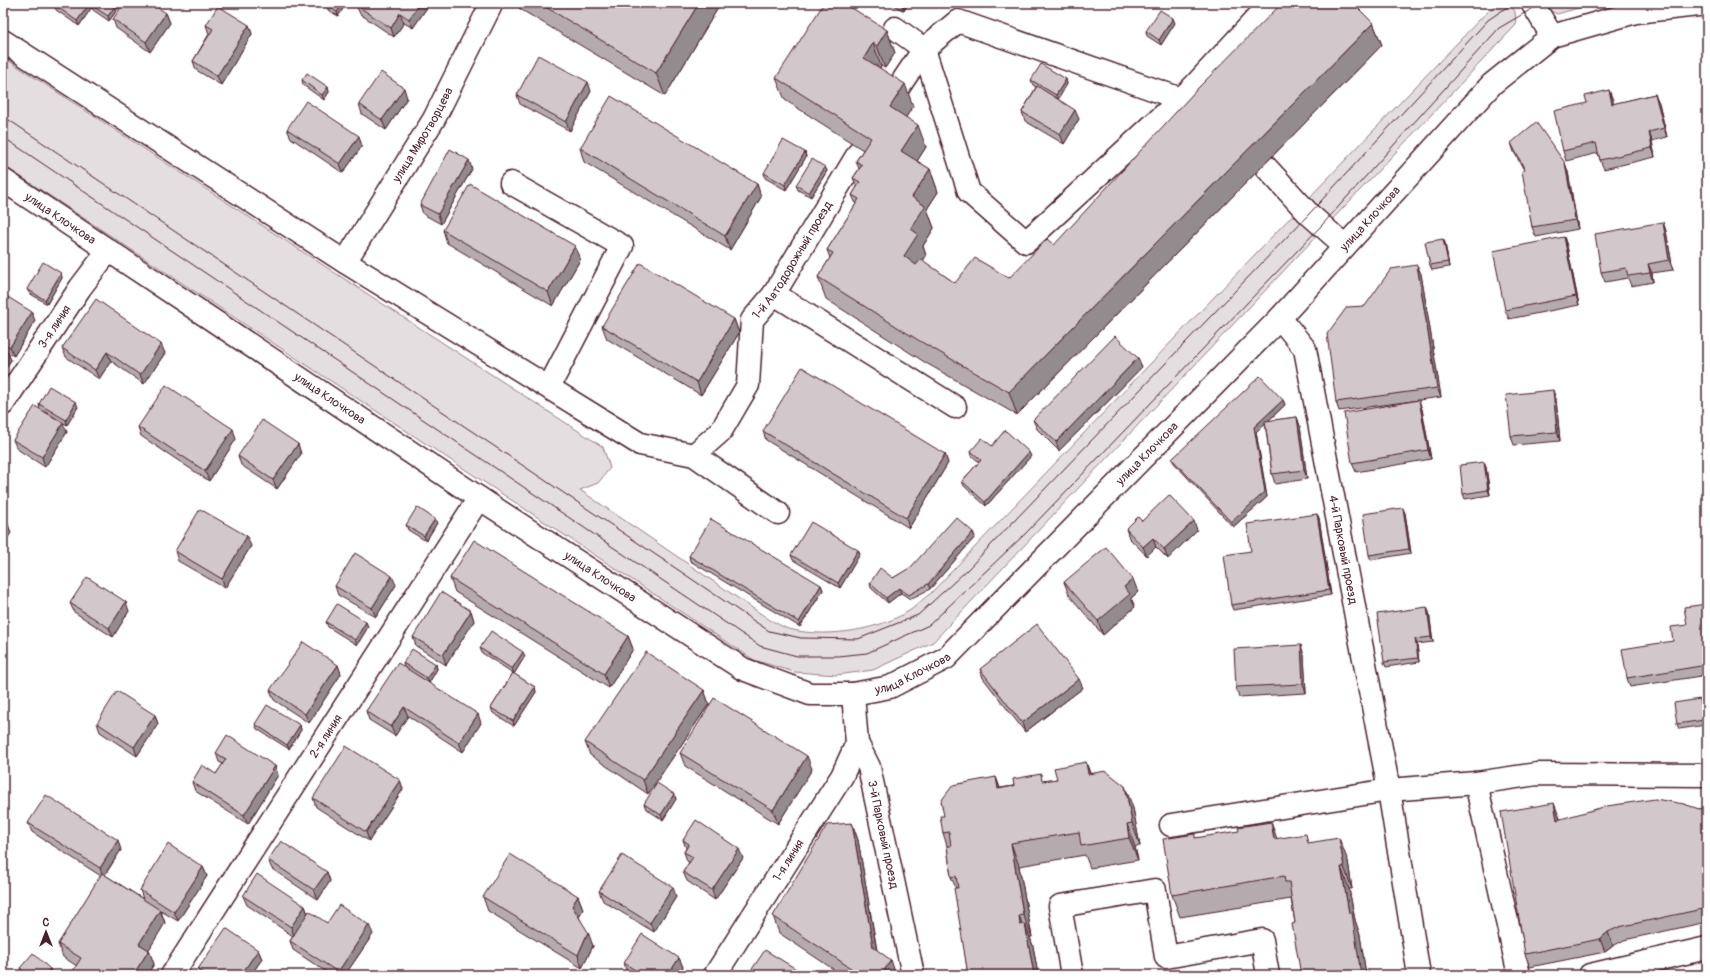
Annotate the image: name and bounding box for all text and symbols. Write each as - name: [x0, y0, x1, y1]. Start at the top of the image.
- street label: улица Миротворцева: [389, 85, 457, 186]
- street label: улица Клочкова: [1337, 183, 1404, 255]
- street label: улица Клочкова: [21, 189, 99, 248]
- street label: 1-й Автодорожный проезд: [749, 198, 836, 322]
- street label: 3-я линия: [35, 302, 75, 351]
- street label: улица Клочкова: [290, 369, 368, 428]
- street label: улица Клочкова: [1112, 419, 1182, 489]
- street label: 4-й Парковый проезд: [1325, 494, 1361, 606]
- street label: улица Клочкова: [561, 548, 639, 606]
- street label: улица Клочкова: [873, 650, 955, 698]
- street label: 2-я линия: [307, 712, 346, 761]
- street label: 3-й Парковый проезд: [864, 779, 902, 891]
- street label: 1-я линия: [770, 837, 808, 884]
- north arrow: [26, 912, 66, 952]
- text: С: [43, 916, 50, 929]

